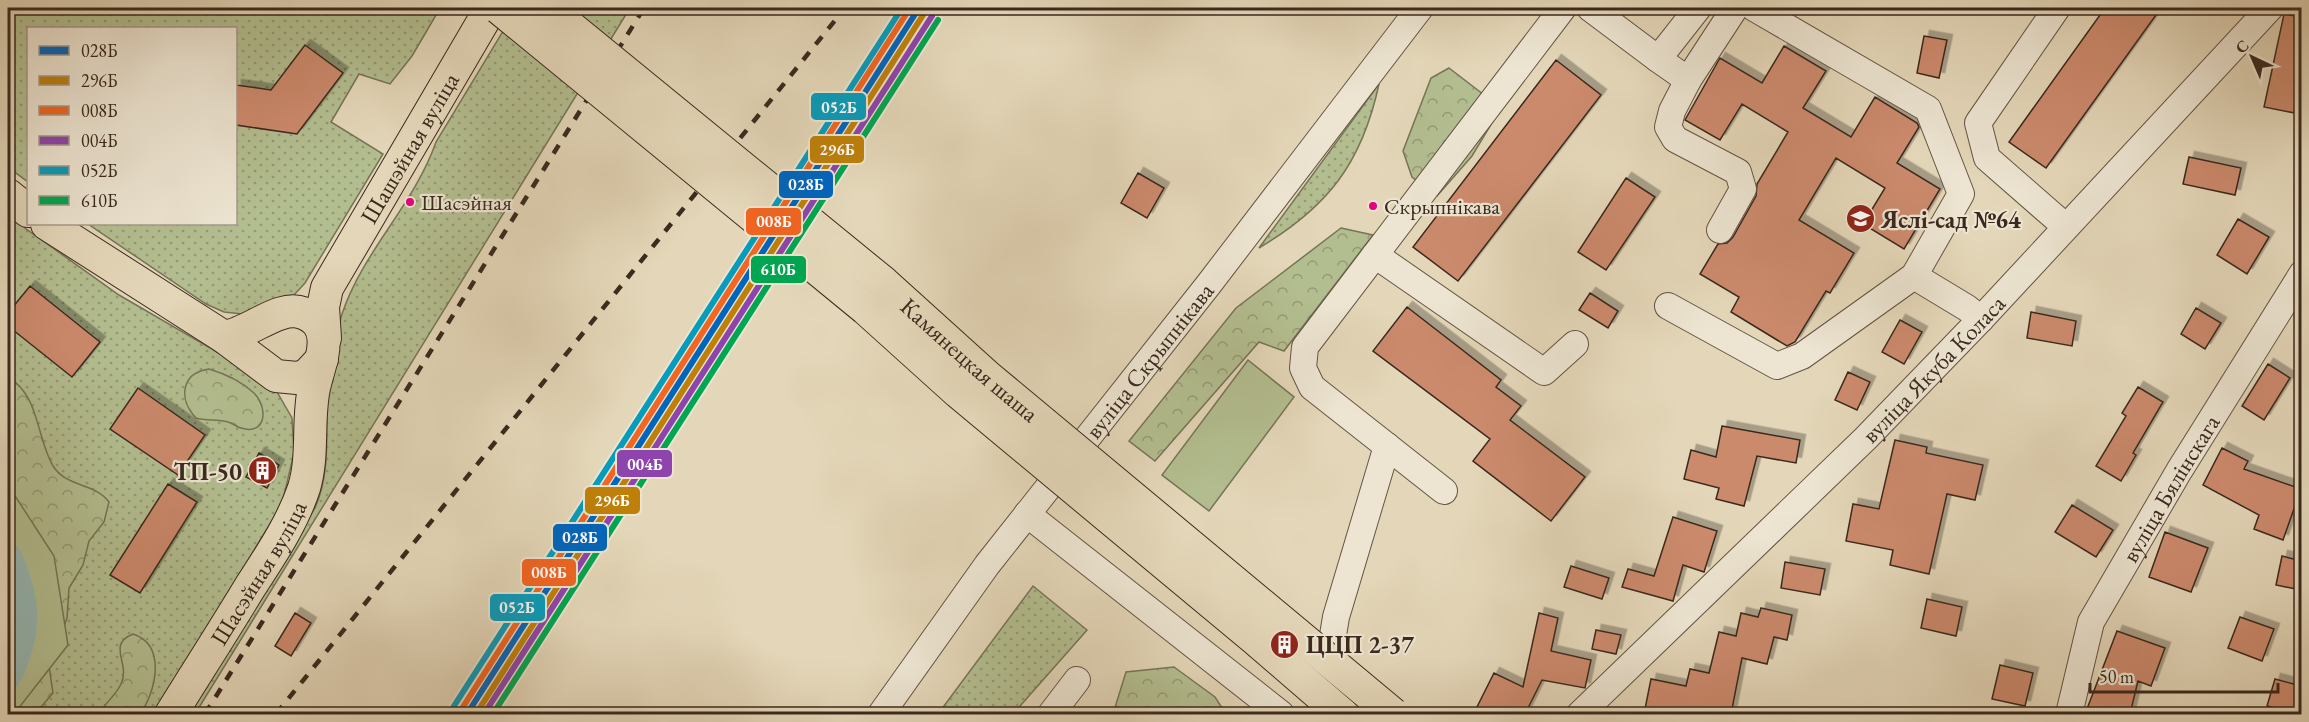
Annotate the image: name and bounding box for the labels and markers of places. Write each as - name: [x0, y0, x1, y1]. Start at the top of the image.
- place label: Шасэйная: [421, 188, 512, 217]
- place label: Скрыпнікава: [1384, 192, 1500, 221]
- marker: Шасэйная: [404, 196, 416, 208]
- marker: Скрыпнікава: [1367, 200, 1379, 212]
- school or university icon: Яслі-сад №64: [1844, 203, 1876, 235]
- place label: Яслі-сад №64: [1880, 204, 2021, 235]
- building icon: ТП-50: [247, 455, 279, 487]
- place label: ТП-50: [173, 456, 242, 487]
- building icon: ЦЦП 2-37: [1269, 628, 1301, 660]
- place label: ЦЦП 2-37: [1306, 629, 1414, 660]

